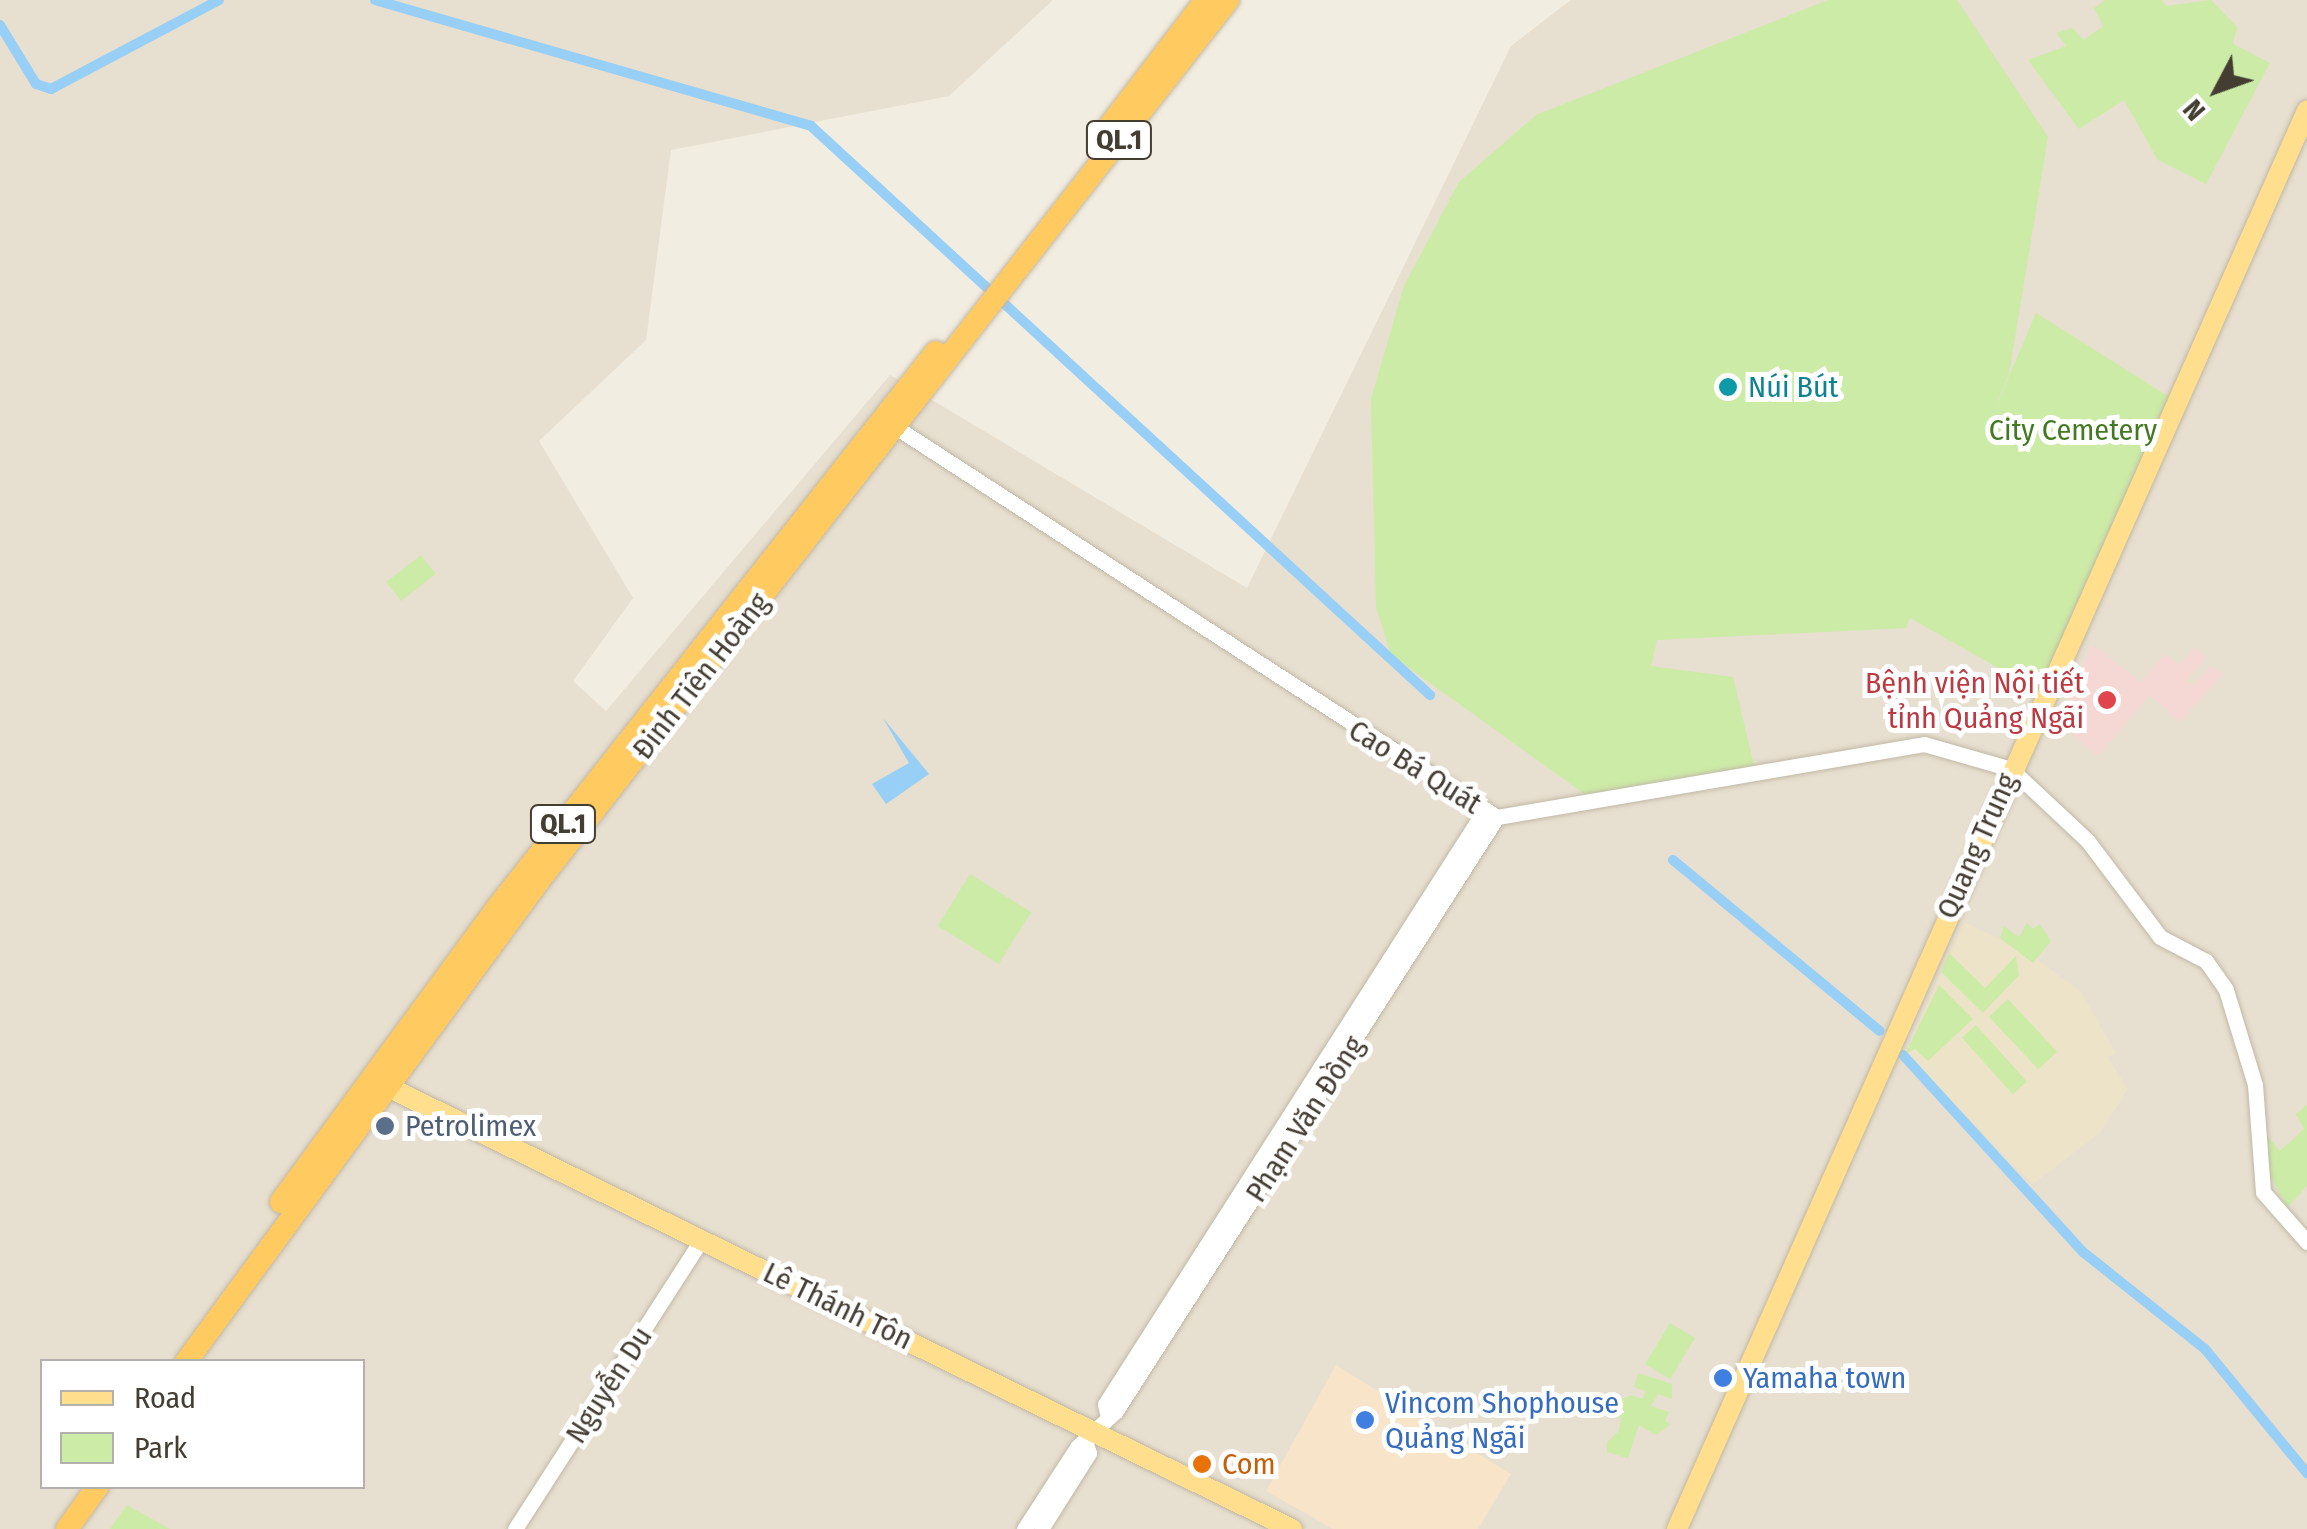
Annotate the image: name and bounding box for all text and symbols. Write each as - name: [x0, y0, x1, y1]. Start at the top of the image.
- north arrow: [2167, 40, 2267, 140]
- text: N: [2176, 93, 2212, 127]
- road number: QL.1: [1084, 117, 1154, 163]
- place label: Núi Bút: [1748, 369, 1838, 405]
- marker: Núi Bút: [1717, 376, 1739, 398]
- park label: City Cemetery: [1989, 412, 2157, 448]
- street label: Đinh Tiên Hoàng: [625, 586, 777, 766]
- place label: Bệnh viện Nội tiết tỉnh Quảng Ngãi: [1865, 665, 2084, 736]
- marker: Bệnh viện Nội tiết tỉnh Quảng Ngãi: [2094, 687, 2120, 713]
- street label: Cao Bá Quát: [1342, 712, 1488, 822]
- street label: Quang Trung: [1929, 768, 2025, 924]
- road number: QL.1: [528, 801, 598, 847]
- street label: Phạm Văn Đồng: [1238, 1029, 1372, 1209]
- place label: Petrolimex: [405, 1108, 536, 1144]
- marker: Petrolimex: [374, 1115, 396, 1137]
- street label: Lê Thánh Tôn: [758, 1254, 918, 1358]
- street label: Nguyễn Du: [558, 1320, 660, 1450]
- legend: [40, 1359, 365, 1489]
- place label: Yamaha town: [1743, 1360, 1906, 1396]
- marker: Yamaha town: [1712, 1367, 1734, 1389]
- text: Road: [134, 1380, 196, 1416]
- place label: Vincom Shophouse Quảng Ngãi: [1385, 1385, 1619, 1456]
- marker: Vincom Shophouse Quảng Ngãi: [1354, 1409, 1376, 1431]
- text: Park: [134, 1430, 187, 1466]
- place label: Com: [1222, 1446, 1275, 1482]
- marker: Com: [1191, 1453, 1213, 1475]

